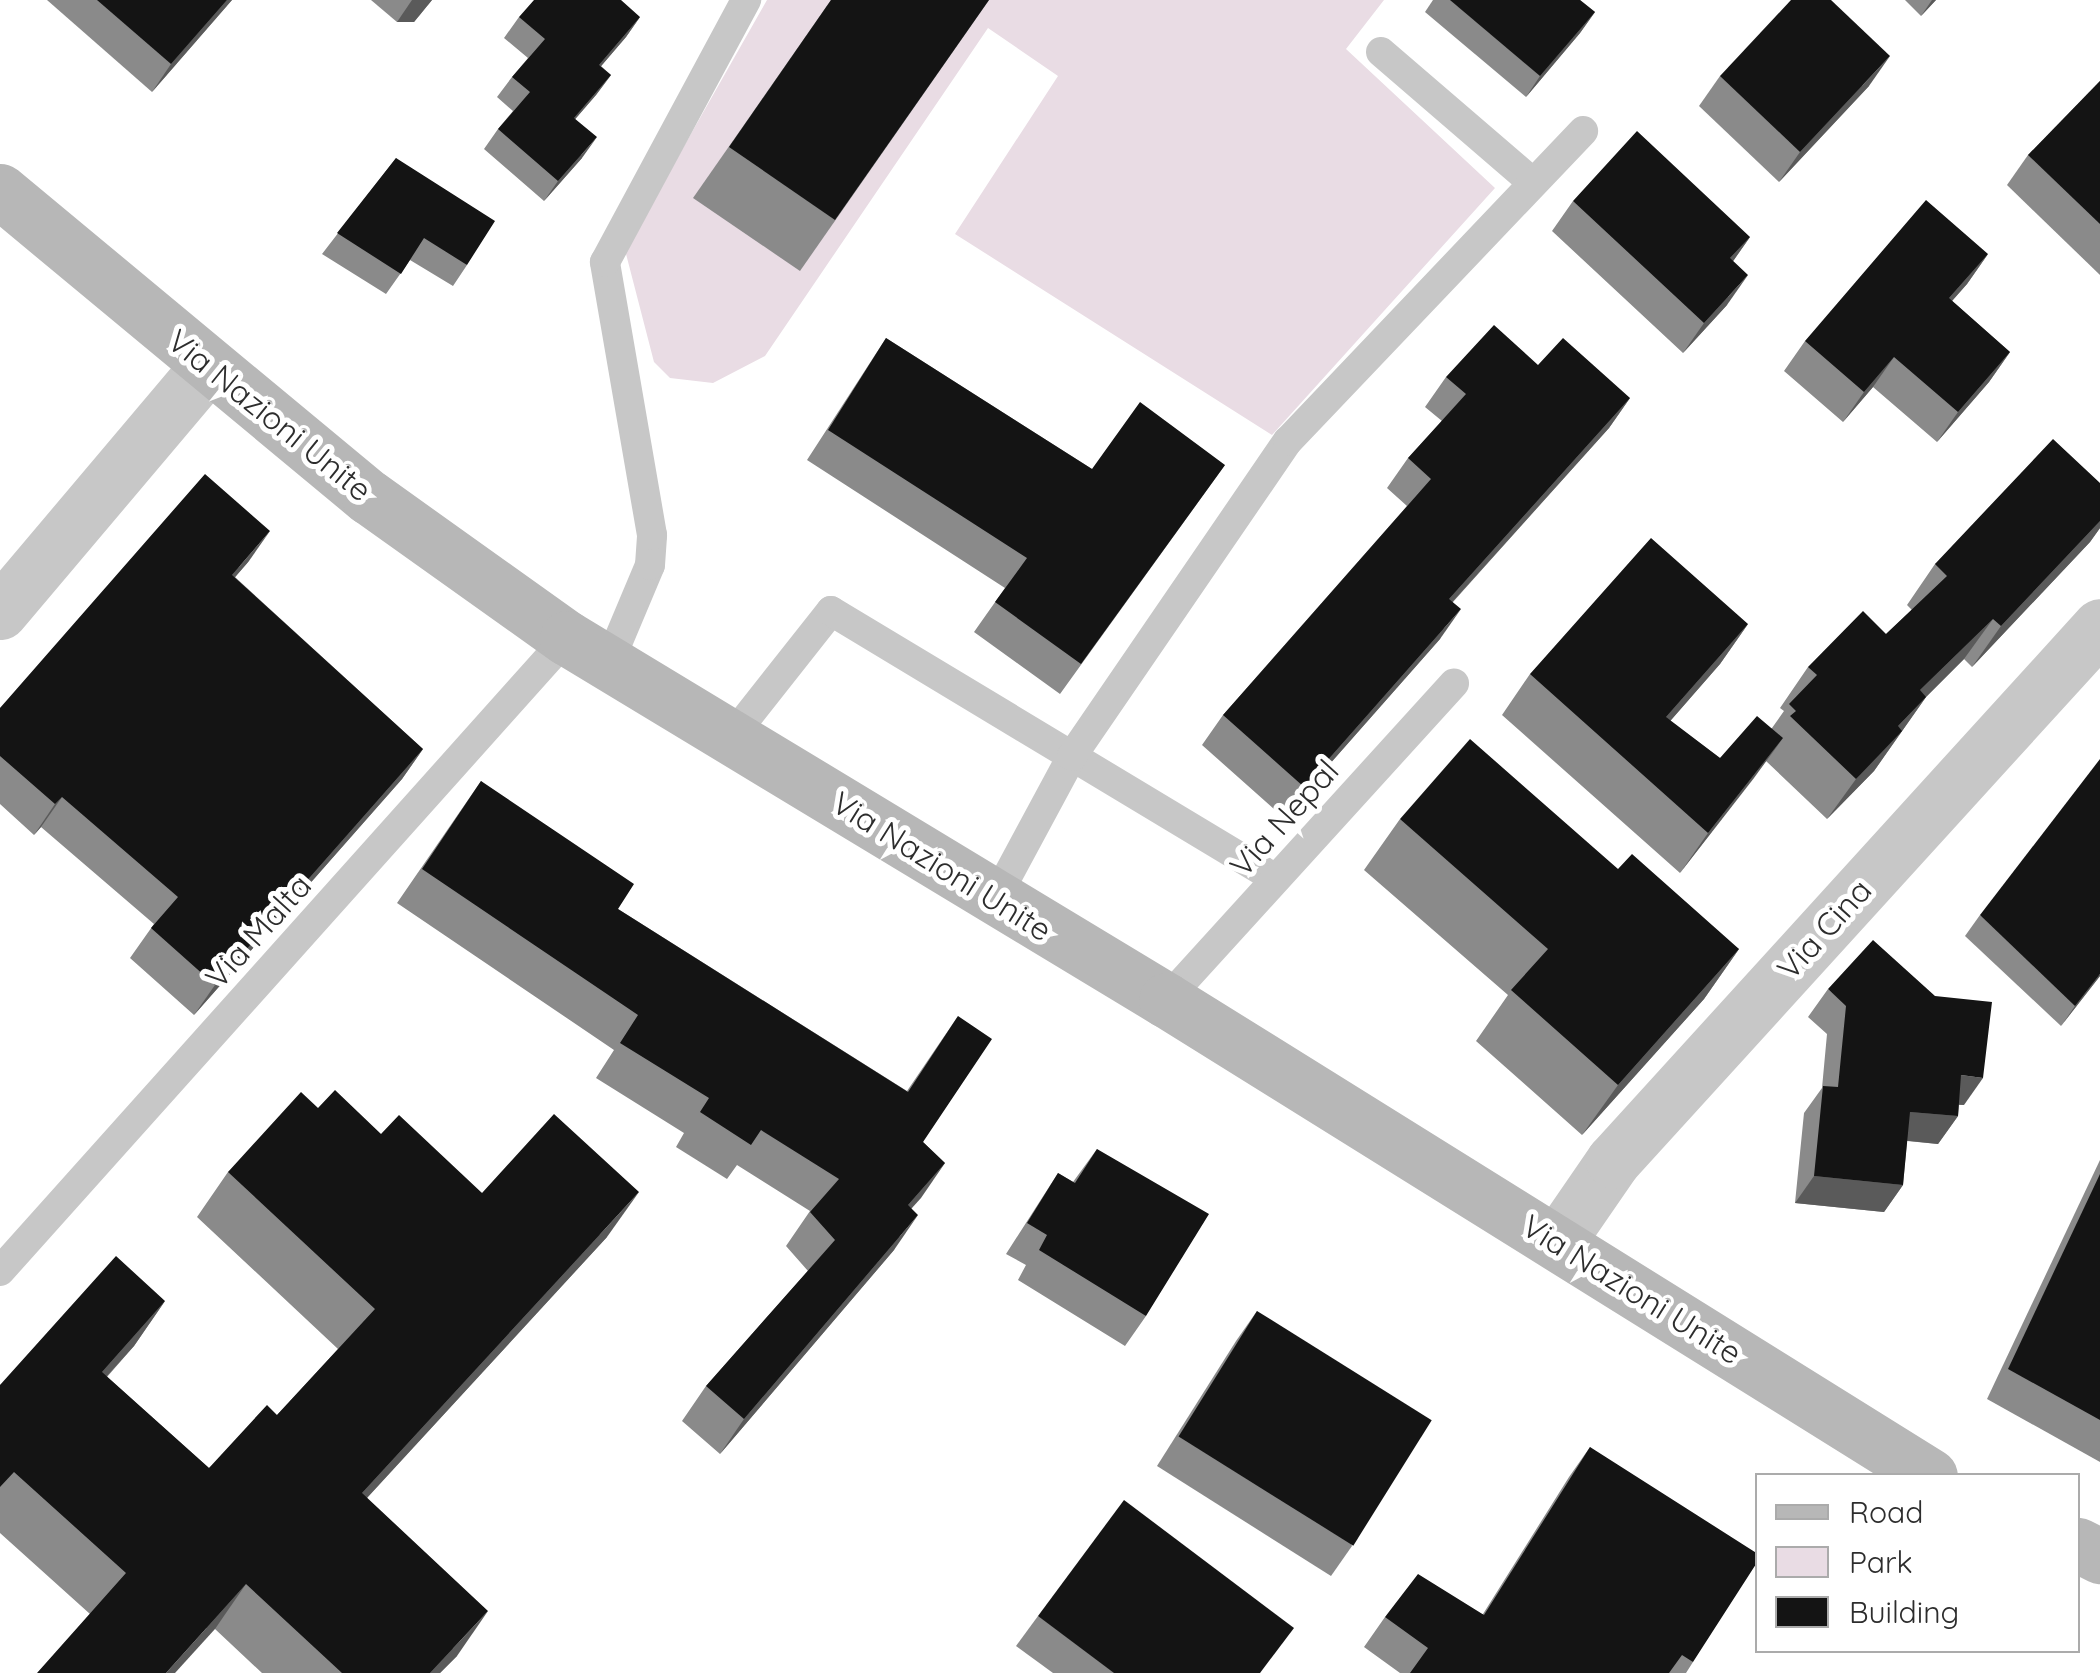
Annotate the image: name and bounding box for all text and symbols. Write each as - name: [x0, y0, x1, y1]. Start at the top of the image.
- street label: Via Nazioni Unite: [160, 321, 380, 509]
- street label: Via Nepal: [1222, 752, 1346, 884]
- street label: Via Nazioni Unite: [825, 783, 1059, 949]
- street label: Via Malta: [197, 866, 319, 996]
- street label: Via Cina: [1769, 871, 1879, 987]
- street label: Via Nazioni Unite: [1515, 1206, 1749, 1372]
- legend: [1755, 1473, 2080, 1653]
- text: Road: [1849, 1493, 1923, 1531]
- text: Park: [1849, 1543, 1913, 1581]
- text: Building: [1849, 1593, 1959, 1631]

